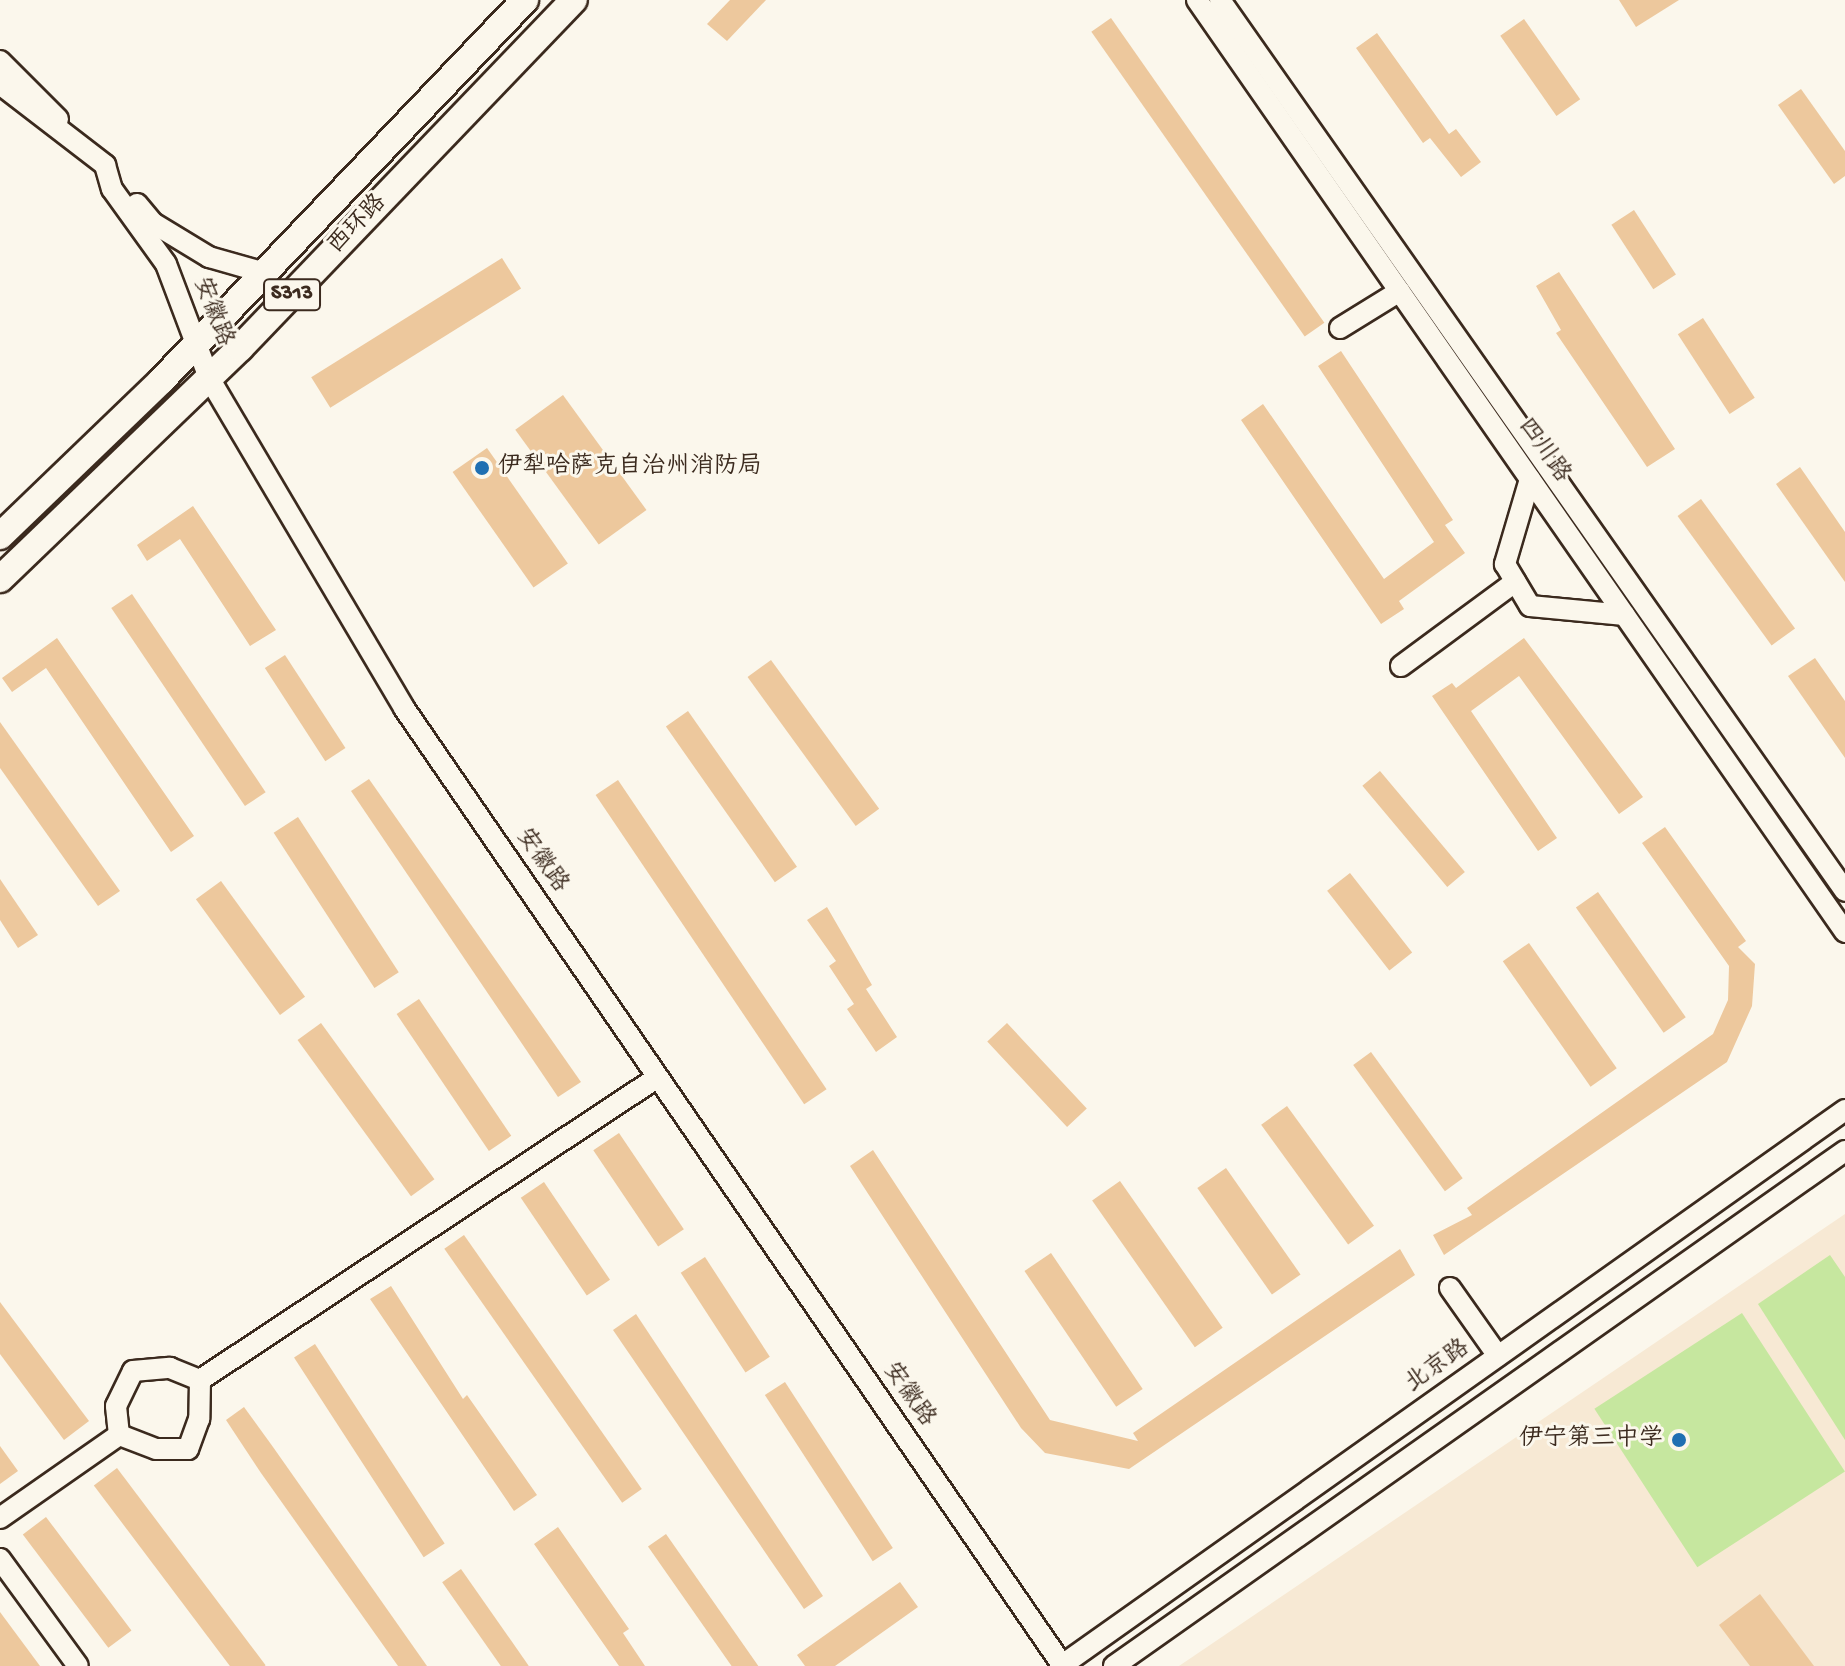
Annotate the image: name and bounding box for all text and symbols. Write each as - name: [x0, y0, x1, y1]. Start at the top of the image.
- street label: 西环路: [323, 189, 393, 261]
- street label: 安徽路: [186, 273, 238, 351]
- road number: S313: [262, 277, 322, 313]
- street label: 四川路: [1511, 413, 1575, 489]
- place label: 伊犁哈萨克自治州消防局: [498, 454, 762, 482]
- marker: 伊犁哈萨克自治州消防局: [473, 459, 491, 477]
- street label: 安徽路: [509, 823, 573, 899]
- street label: 北京路: [1400, 1335, 1476, 1399]
- street label: 安徽路: [876, 1357, 940, 1433]
- place label: 伊宁第三中学: [1519, 1426, 1663, 1454]
- marker: 伊宁第三中学: [1670, 1431, 1688, 1449]

